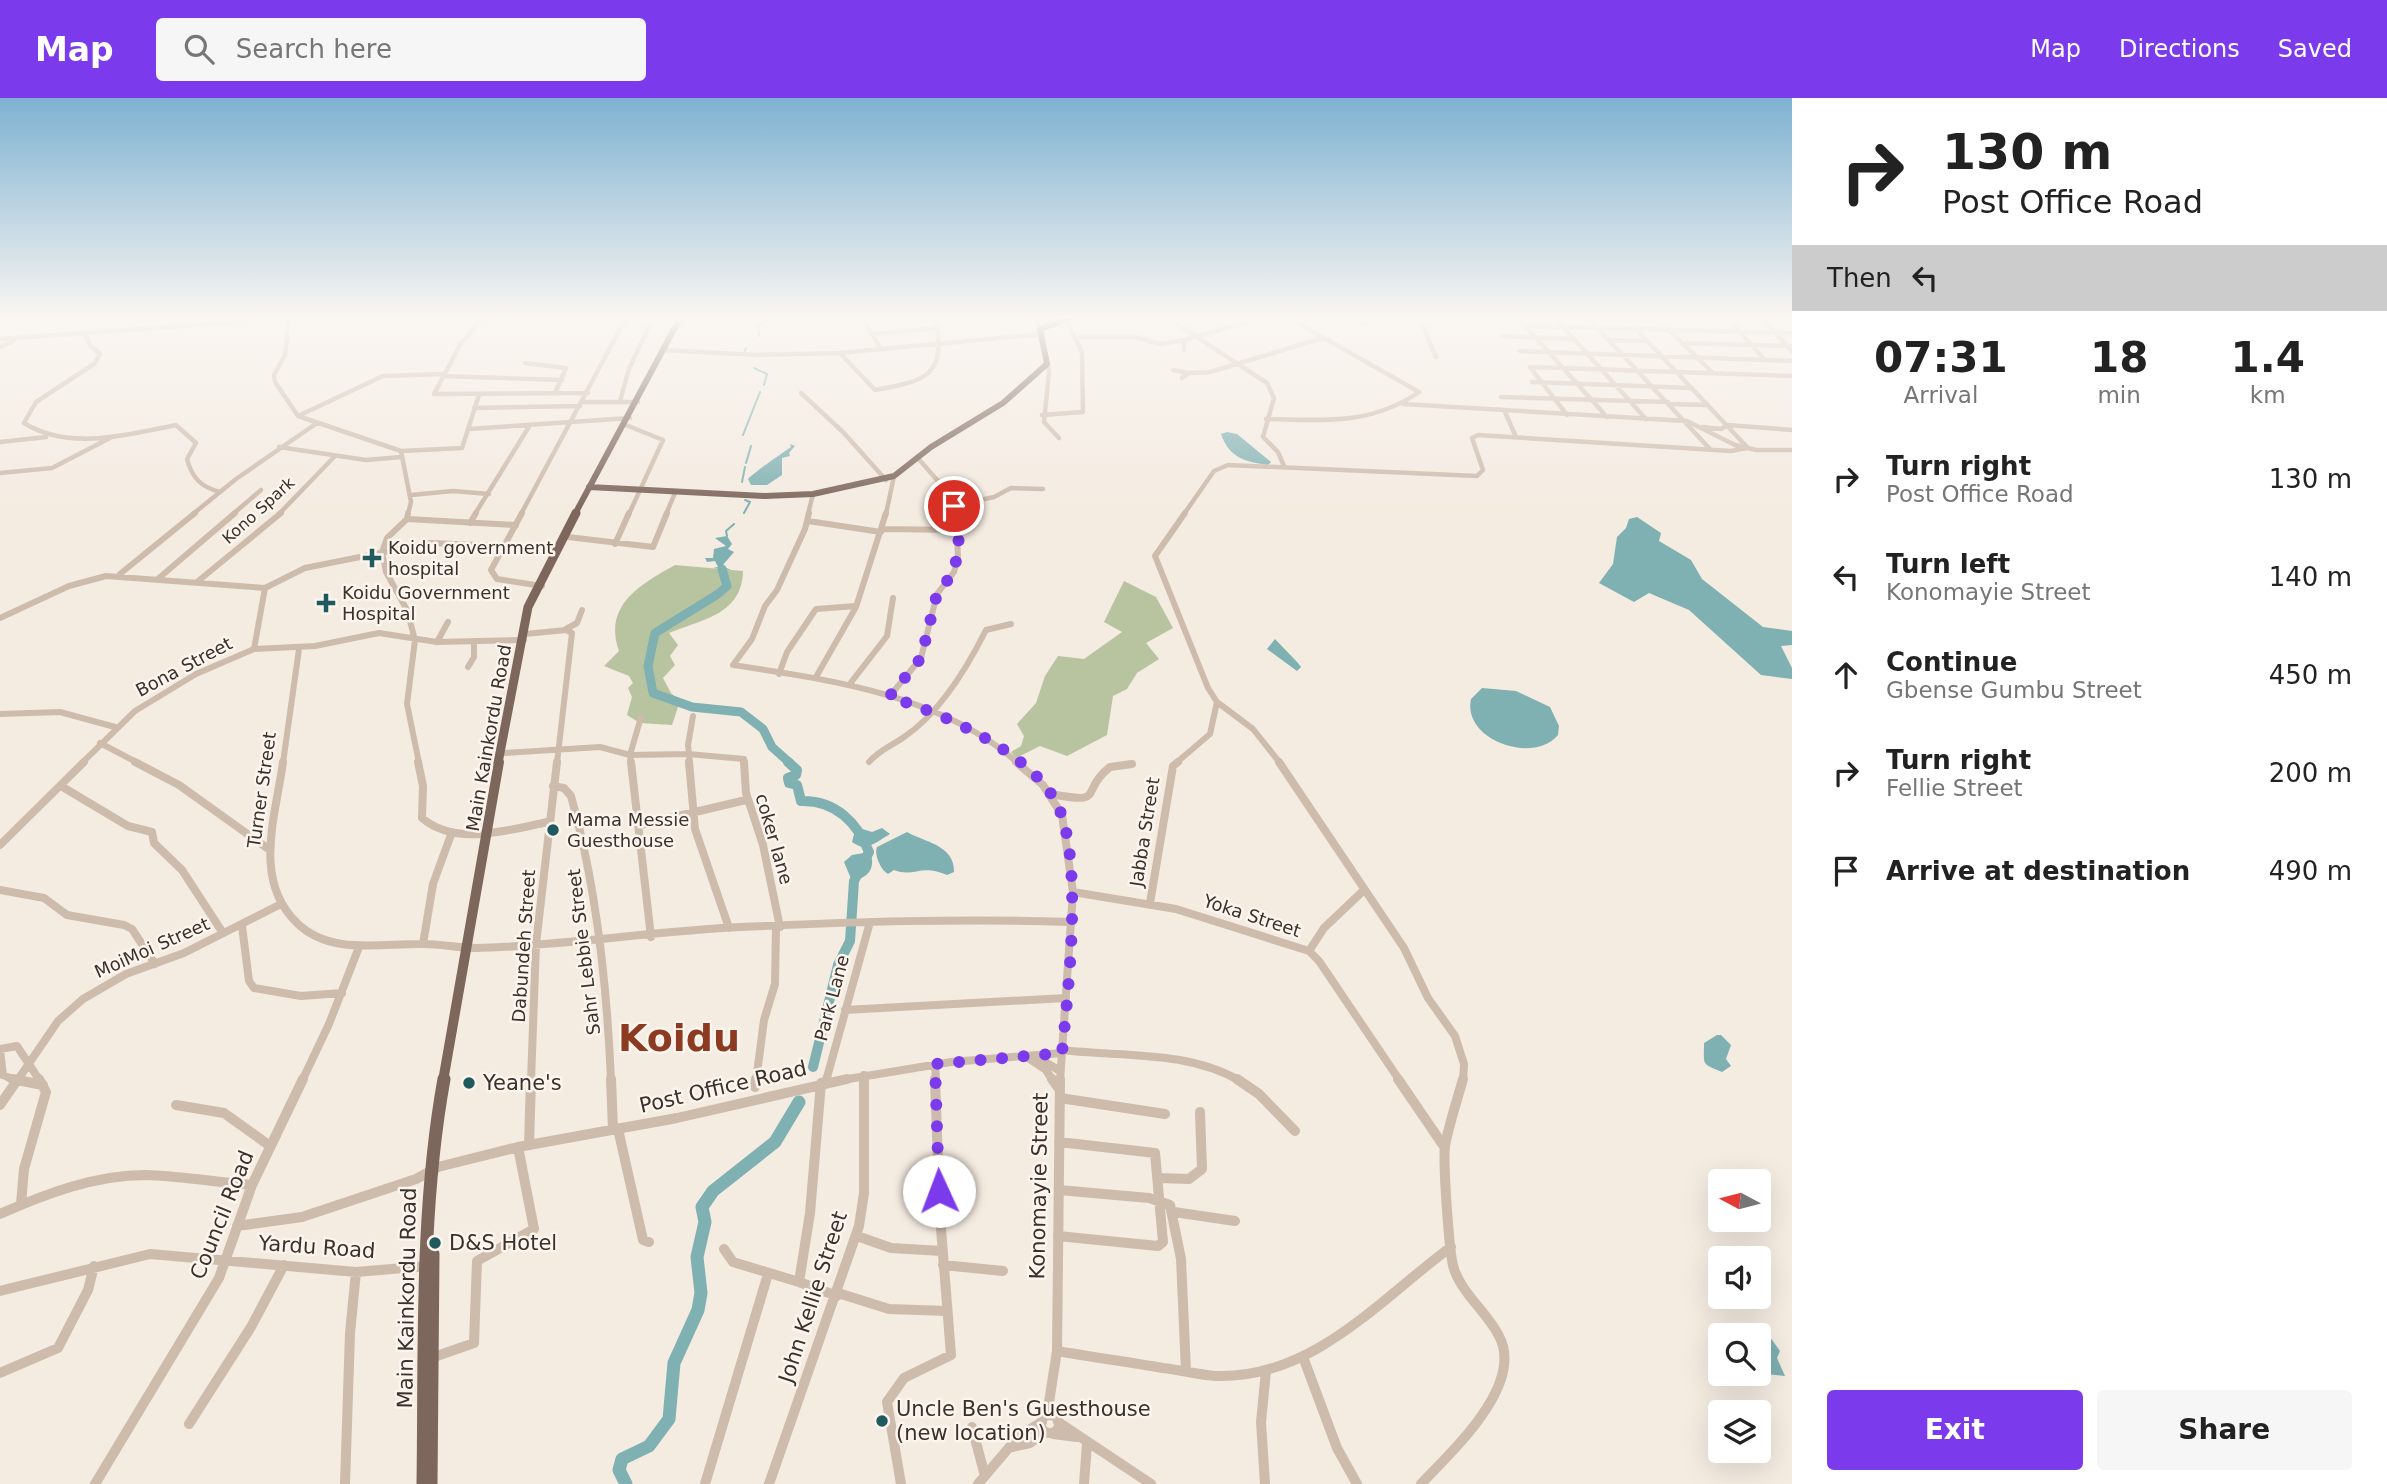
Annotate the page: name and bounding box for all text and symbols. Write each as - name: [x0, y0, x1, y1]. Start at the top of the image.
- search box: [156, 18, 646, 81]
- text: Map: [35, 30, 114, 69]
- icon: search: [180, 30, 218, 68]
- text: Search here: [236, 34, 392, 64]
- text: Map: [2030, 35, 2081, 63]
- text: Directions: [2119, 35, 2240, 63]
- text: Saved: [2278, 35, 2352, 63]
- text: 130 m: [1942, 124, 2112, 181]
- icon: right: [1827, 126, 1918, 217]
- text: Post Office Road: [1942, 183, 2203, 221]
- icon: left: [1906, 259, 1944, 297]
- text: Then: [1827, 263, 1892, 293]
- text: 07:31: [1874, 333, 2008, 382]
- text: 18: [2090, 333, 2148, 382]
- text: 1.4: [2230, 333, 2305, 382]
- text: Arrival: [1904, 382, 1978, 408]
- text: min: [2097, 382, 2141, 408]
- text: km: [2250, 382, 2286, 408]
- text: Turn right: [1886, 451, 2031, 481]
- icon: right: [1827, 460, 1865, 498]
- text: 130 m: [2269, 464, 2352, 494]
- street label: Kono Spark: [218, 473, 299, 548]
- pin: [924, 476, 984, 536]
- text: Post Office Road: [1886, 481, 2074, 507]
- icon: arrive: [935, 487, 973, 525]
- place label: Koidu government hospital: [388, 537, 553, 579]
- marker: Koidu government hospital: [362, 548, 382, 568]
- text: Turn left: [1886, 549, 2010, 579]
- icon: left: [1827, 558, 1865, 596]
- text: 140 m: [2269, 562, 2352, 592]
- text: Konomayie Street: [1886, 579, 2091, 605]
- place label: Koidu Government Hospital: [342, 582, 510, 624]
- marker: Koidu Government Hospital: [316, 593, 336, 613]
- street label: Bona Street: [132, 632, 236, 701]
- street label: Main Kainkordu Road: [462, 643, 515, 833]
- text: Continue: [1886, 647, 2017, 677]
- icon: ahead: [1827, 656, 1865, 694]
- text: 450 m: [2269, 660, 2352, 690]
- text: Gbense Gumbu Street: [1886, 677, 2142, 703]
- street label: Turner Street: [243, 731, 280, 850]
- text: Turn right: [1886, 745, 2031, 775]
- icon: right: [1827, 754, 1865, 792]
- text: 200 m: [2269, 758, 2352, 788]
- text: Fellie Street: [1886, 775, 2023, 801]
- street label: Jabba Street: [1125, 776, 1164, 889]
- street label: coker lane: [752, 791, 797, 887]
- place label: Mama Messie Guesthouse: [567, 809, 689, 851]
- marker: Mama Messie Guesthouse: [545, 822, 561, 838]
- icon: arrive: [1827, 852, 1865, 890]
- text: Arrive at destination: [1886, 856, 2190, 886]
- text: 490 m: [2269, 856, 2352, 886]
- street label: Sahr Lebbie Street: [563, 868, 604, 1036]
- street label: Dabundeh Street: [508, 869, 539, 1023]
- street label: Yoka Street: [1200, 890, 1304, 941]
- street label: MoiMoi Street: [91, 913, 212, 982]
- street label: Park Lane: [810, 953, 853, 1043]
- district label: Koidu: [618, 1016, 740, 1060]
- street label: Post Office Road: [637, 1056, 809, 1118]
- place label: Yeane's: [482, 1071, 562, 1095]
- marker: Yeane's: [461, 1075, 477, 1091]
- street label: Konomayie Street: [1025, 1092, 1053, 1280]
- street label: Council Road: [185, 1147, 259, 1283]
- position arrow: [902, 1154, 976, 1228]
- north arrow: [1708, 1169, 1771, 1232]
- map controls: [1708, 1169, 1771, 1463]
- street label: Main Kainkordu Road: [393, 1187, 421, 1409]
- street label: John Kellie Street: [773, 1208, 852, 1388]
- street label: Yardu Road: [257, 1231, 376, 1263]
- place label: D&S Hotel: [449, 1231, 557, 1255]
- marker: D&S Hotel: [427, 1235, 443, 1251]
- button: sound: [1708, 1246, 1771, 1309]
- button: search: [1708, 1323, 1771, 1386]
- button: Exit: [1827, 1390, 2083, 1470]
- button: Share: [2097, 1390, 2352, 1470]
- place label: Uncle Ben's Guesthouse (new location): [896, 1397, 1151, 1445]
- button: layers: [1708, 1400, 1771, 1463]
- marker: Uncle Ben's Guesthouse (new location): [874, 1413, 890, 1429]

